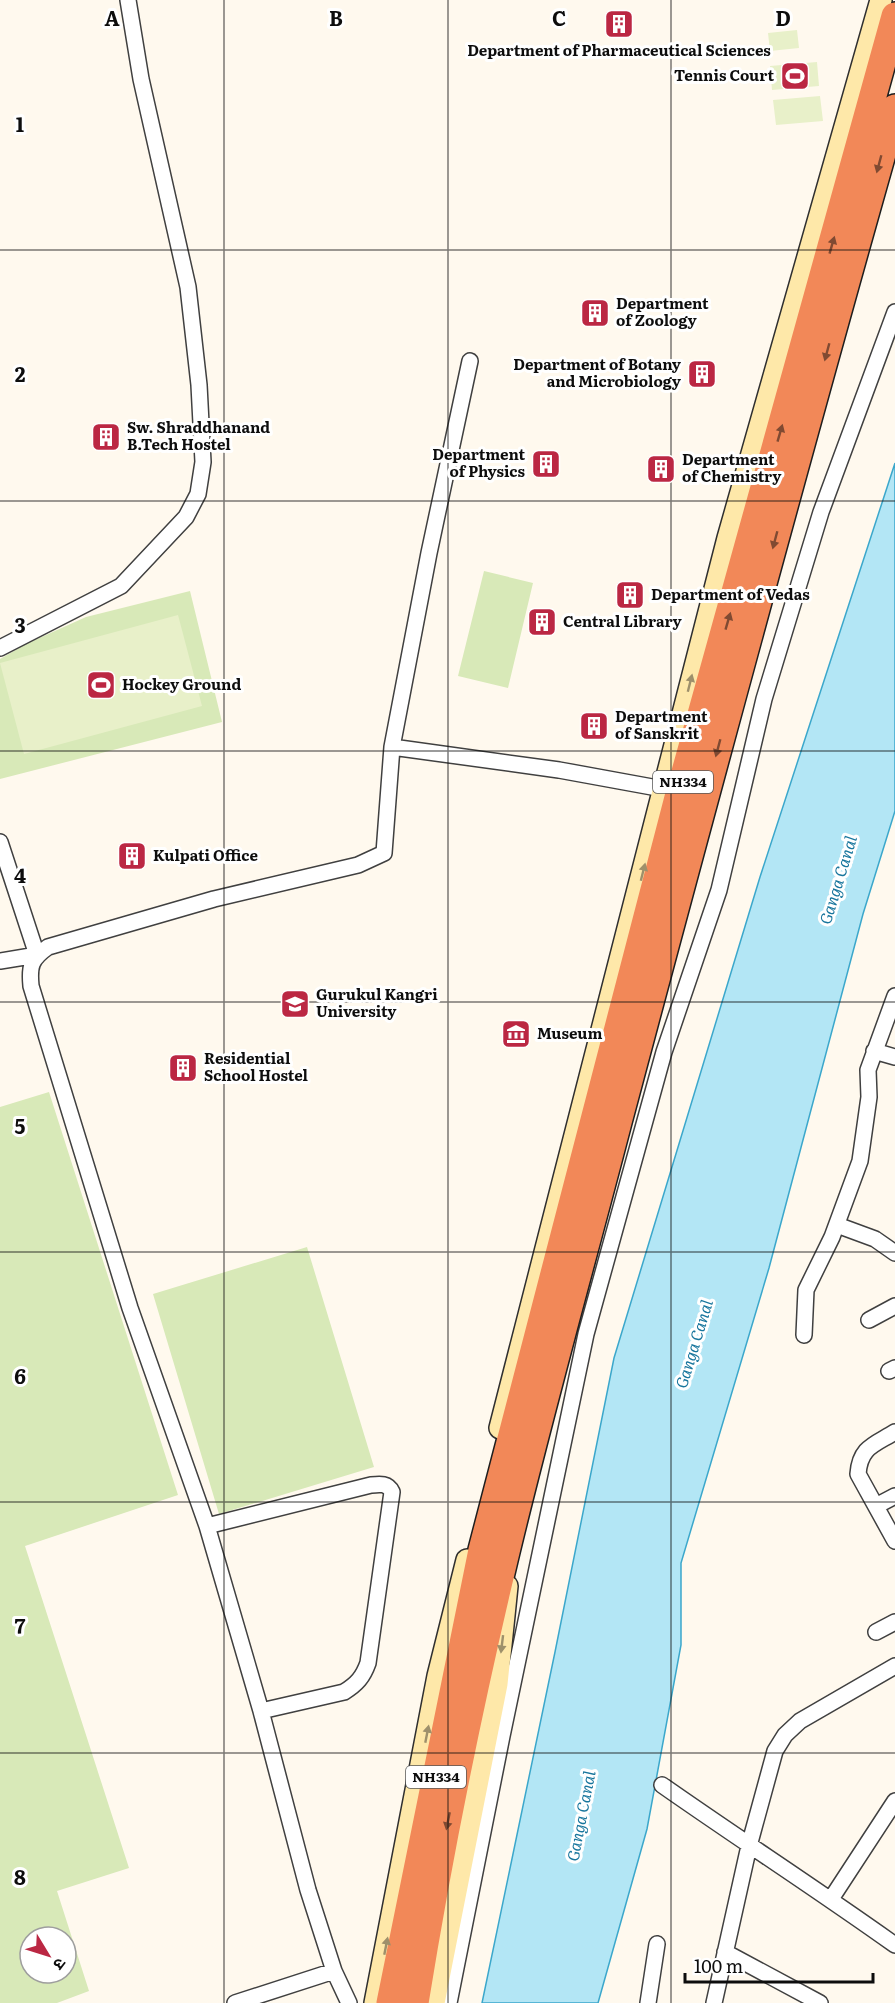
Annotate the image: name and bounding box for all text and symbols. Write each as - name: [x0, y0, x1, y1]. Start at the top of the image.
- text: A: [104, 2, 120, 32]
- text: B: [329, 2, 343, 32]
- text: C: [552, 2, 566, 32]
- text: D: [775, 2, 791, 32]
- building icon: Department of Pharmaceutical Sciences: [603, 8, 635, 40]
- place label: Department of Pharmaceutical Sciences: [467, 38, 771, 61]
- sports icon: Tennis Court: [779, 60, 811, 92]
- place label: Tennis Court: [674, 63, 774, 86]
- text: 1: [16, 108, 24, 138]
- one-way arrow: [874, 155, 883, 173]
- one-way arrow: [828, 236, 837, 254]
- place label: Department of Zoology: [616, 291, 709, 331]
- building icon: Department of Zoology: [579, 297, 611, 329]
- one-way arrow: [822, 343, 831, 361]
- place label: Department of Botany and Microbiology: [513, 352, 682, 392]
- text: 2: [15, 358, 26, 388]
- building icon: Department of Botany and Microbiology: [686, 358, 718, 390]
- place label: Sw. Shraddhanand B.Tech Hostel: [127, 415, 270, 455]
- building icon: Sw. Shraddhanand B.Tech Hostel: [90, 421, 122, 453]
- one-way arrow: [776, 424, 785, 442]
- place label: Department of Physics: [432, 442, 525, 482]
- place label: Department of Chemistry: [682, 447, 782, 487]
- building icon: Department of Physics: [530, 448, 562, 480]
- building icon: Department of Chemistry: [645, 453, 677, 485]
- one-way arrow: [770, 531, 779, 549]
- building icon: Department of Vedas: [614, 579, 646, 611]
- place label: Department of Vedas: [651, 582, 810, 605]
- building icon: Central Library: [526, 606, 558, 638]
- text: 3: [14, 609, 26, 639]
- place label: Central Library: [563, 609, 683, 632]
- one-way arrow: [723, 611, 733, 630]
- sports icon: Hockey Ground: [85, 669, 117, 701]
- place label: Hockey Ground: [122, 672, 241, 695]
- one-way arrow: [686, 674, 696, 692]
- place label: Department of Sanskrit: [615, 704, 708, 744]
- building icon: Department of Sanskrit: [578, 710, 610, 742]
- one-way arrow: [713, 739, 722, 757]
- road number: NH334: [653, 771, 713, 793]
- water label: Ganga Canal: [812, 832, 862, 927]
- building icon: Kulpati Office: [116, 840, 148, 872]
- place label: Kulpati Office: [153, 843, 258, 866]
- text: 4: [14, 859, 26, 889]
- one-way arrow: [638, 863, 648, 881]
- place label: Gurukul Kangri University: [316, 982, 438, 1022]
- school or university icon: Gurukul Kangri University: [279, 988, 311, 1020]
- museum icon: Museum: [500, 1018, 532, 1050]
- place label: Museum: [537, 1021, 602, 1044]
- place label: Residential School Hostel: [204, 1046, 309, 1086]
- building icon: Residential School Hostel: [167, 1052, 199, 1084]
- text: 5: [15, 1110, 26, 1140]
- water label: Ganga Canal: [668, 1296, 718, 1391]
- text: 6: [14, 1360, 26, 1390]
- text: 7: [15, 1610, 26, 1640]
- one-way arrow: [497, 1634, 507, 1653]
- one-way arrow: [423, 1724, 432, 1743]
- road number: NH334: [406, 1766, 466, 1788]
- water label: Ganga Canal: [559, 1768, 601, 1863]
- one-way arrow: [443, 1812, 452, 1831]
- text: 8: [14, 1861, 26, 1891]
- north arrow: [18, 1925, 78, 1985]
- one-way arrow: [382, 1936, 391, 1955]
- scale bar: [685, 1946, 872, 1984]
- text: 100 m: [694, 1952, 743, 1979]
- text: उ: [48, 1954, 73, 1976]

